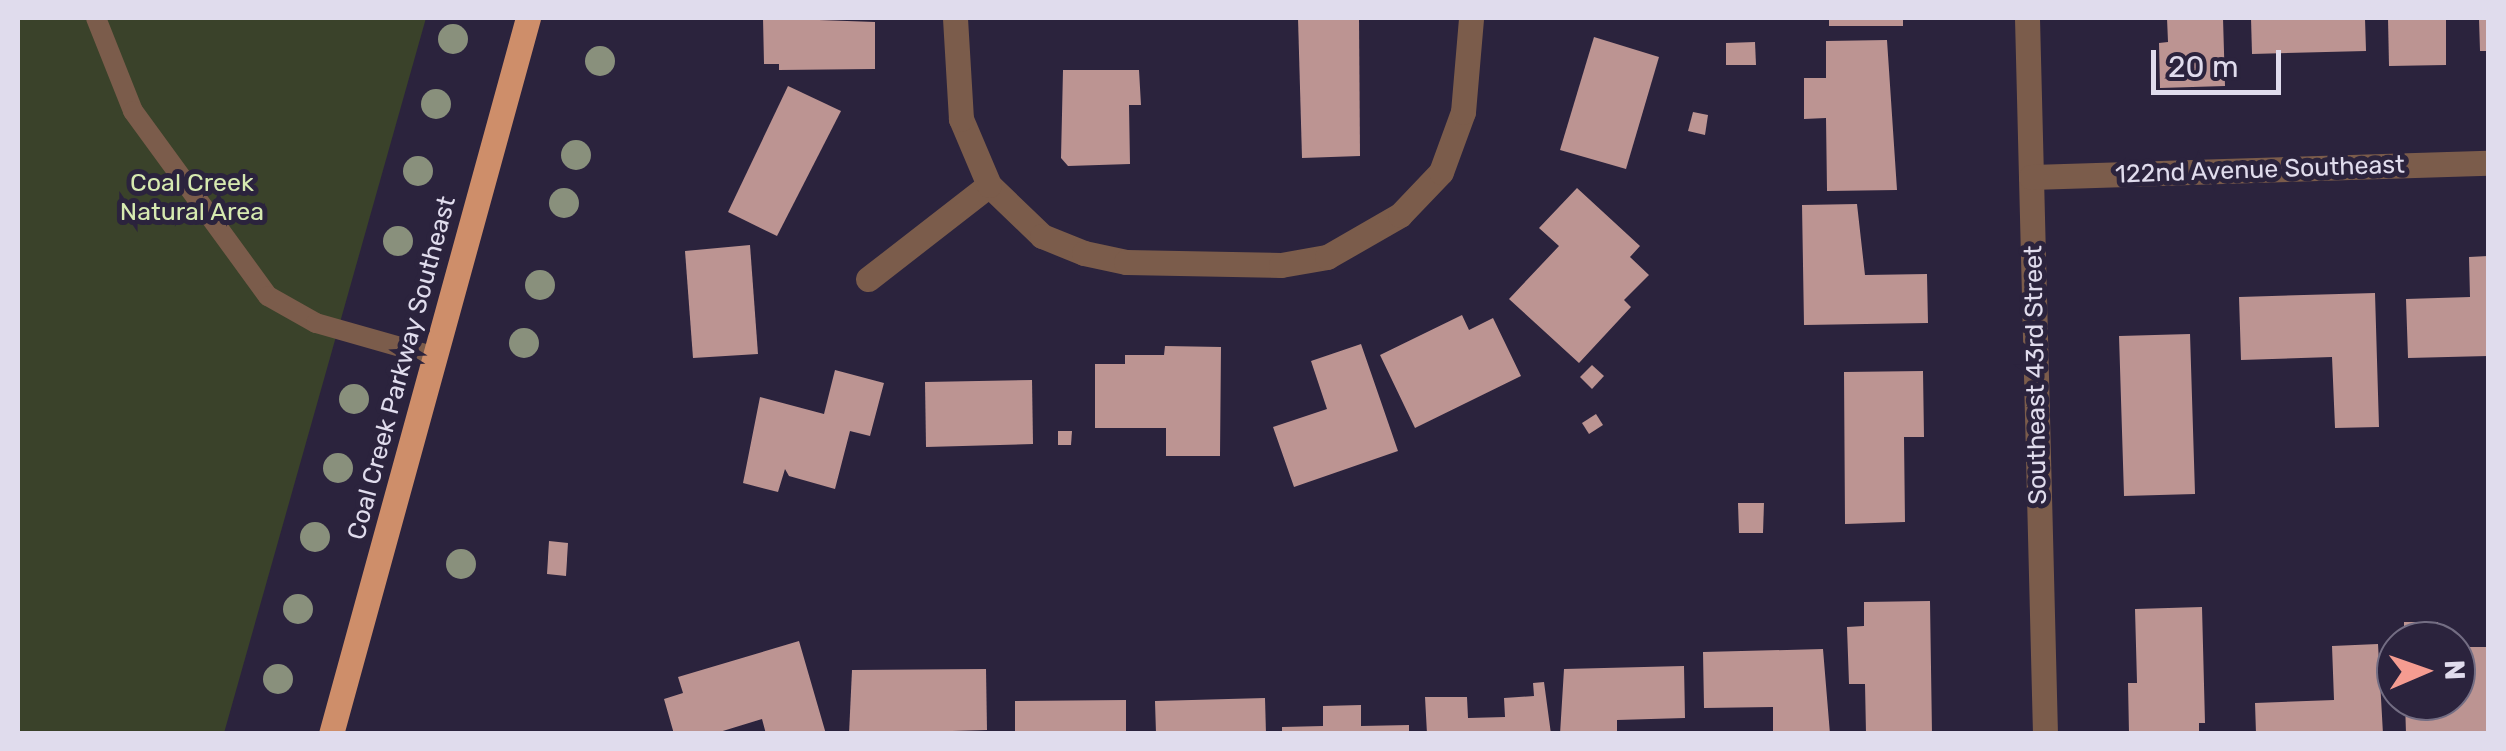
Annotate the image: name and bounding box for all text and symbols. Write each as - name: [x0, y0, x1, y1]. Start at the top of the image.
- scale bar: [2156, 30, 2286, 92]
- text: 20 m: [2168, 49, 2239, 85]
- street label: 122nd Avenue Southeast: [2114, 150, 2406, 190]
- park label: Coal Creek Natural Area: [120, 169, 264, 228]
- street label: Coal Creek Parkway Southeast: [342, 193, 462, 543]
- street label: Southeast 43rd Street: [2019, 245, 2053, 505]
- north arrow: [2376, 621, 2476, 721]
- text: N: [2438, 659, 2471, 681]

